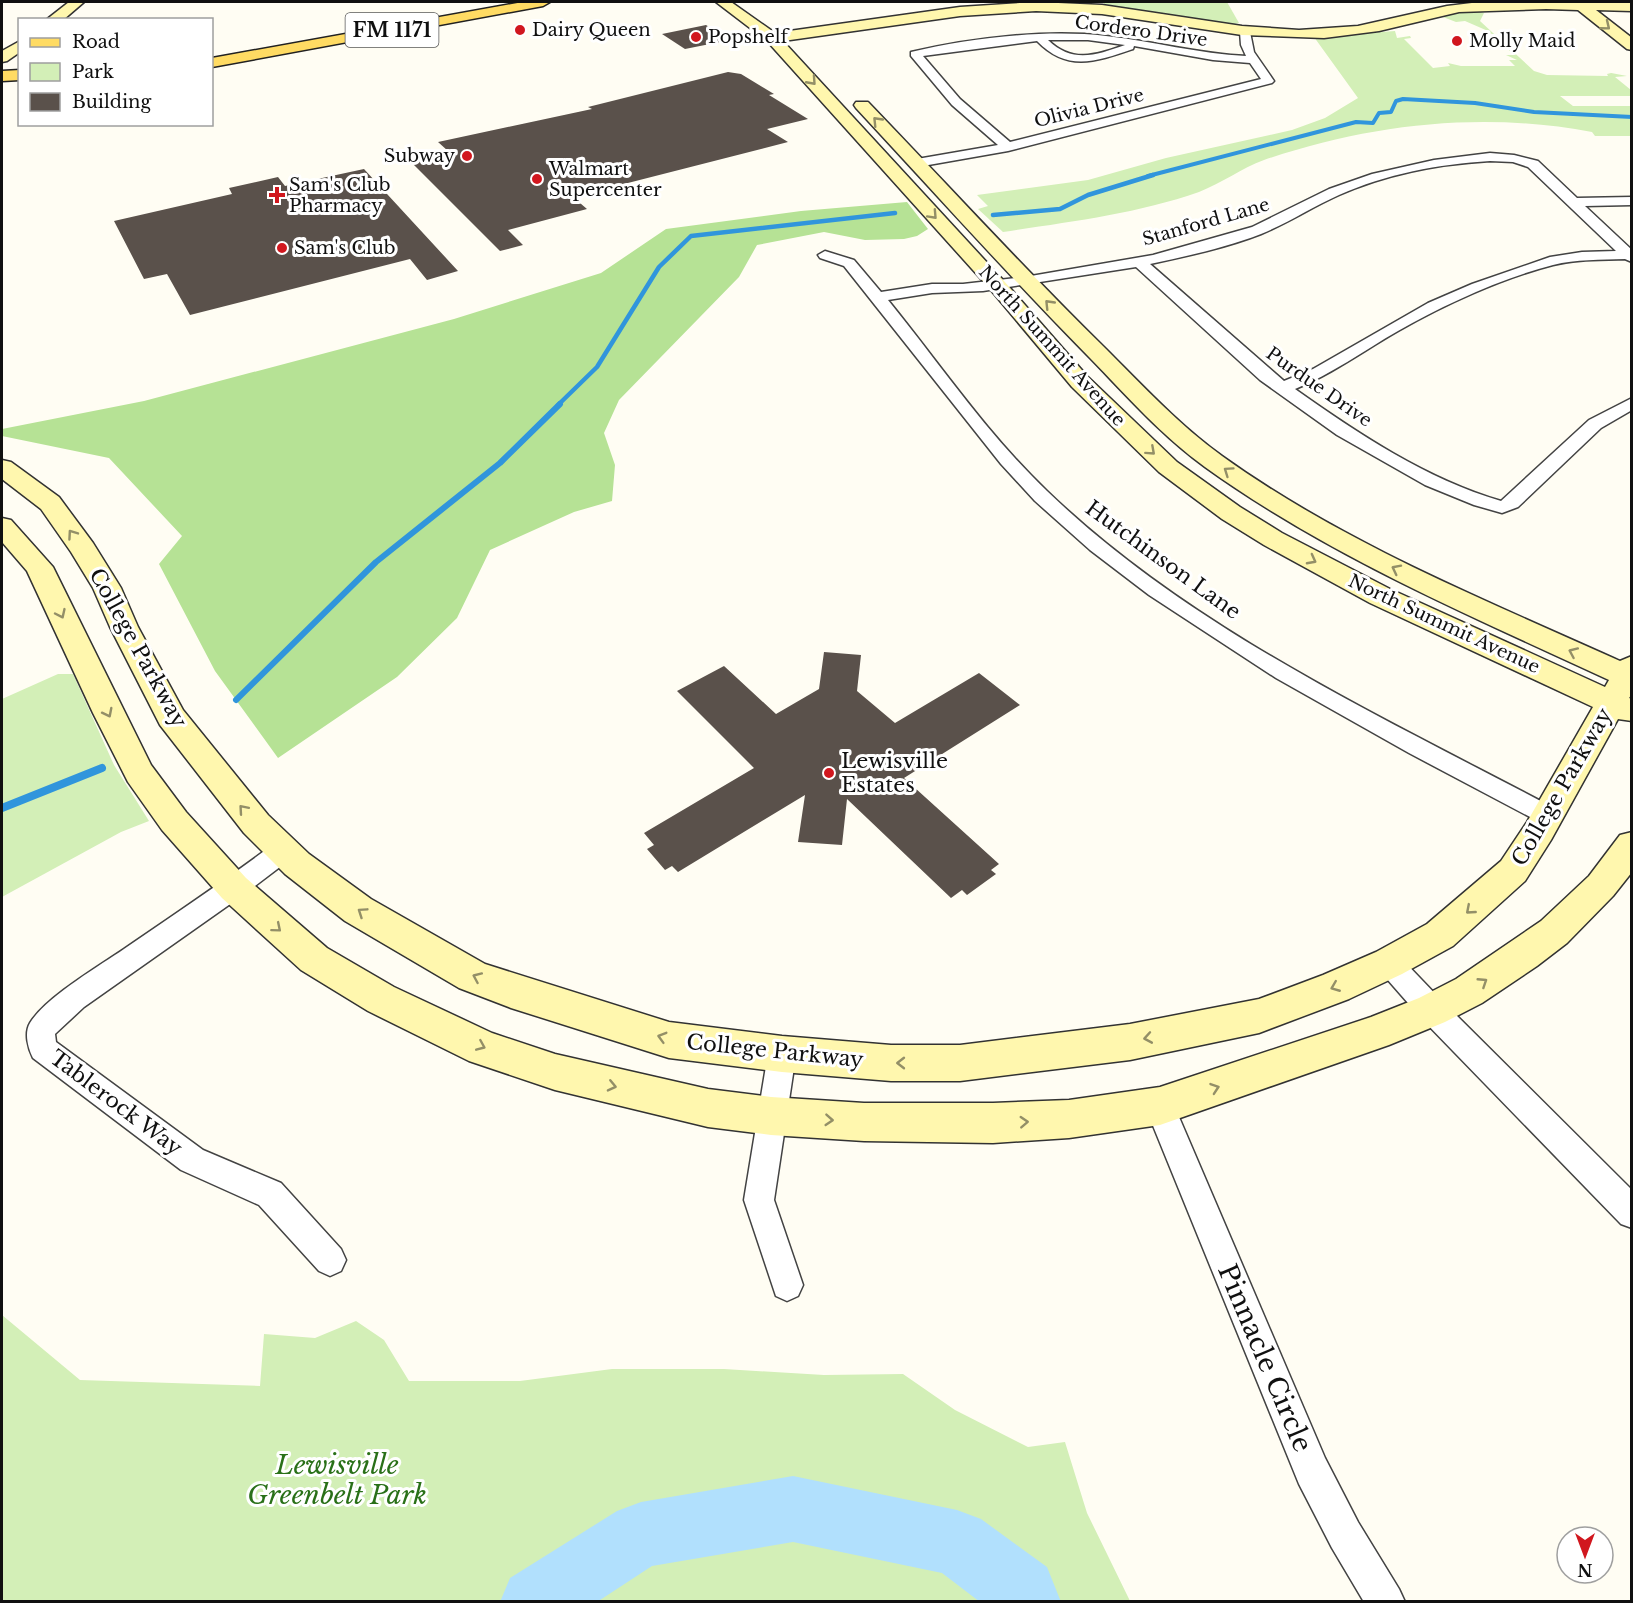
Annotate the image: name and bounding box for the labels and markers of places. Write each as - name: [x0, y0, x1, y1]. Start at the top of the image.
- place label: Dairy Queen: [532, 19, 651, 41]
- marker: Dairy Queen: [513, 23, 527, 37]
- place label: Popshelf: [708, 26, 791, 48]
- marker: Popshelf: [689, 30, 703, 44]
- place label: Molly Maid: [1469, 30, 1576, 52]
- marker: Molly Maid: [1450, 34, 1464, 48]
- place label: Subway: [384, 145, 455, 167]
- marker: Subway: [460, 149, 474, 163]
- place label: Walmart Supercenter: [548, 158, 662, 201]
- marker: Walmart Supercenter: [530, 172, 544, 186]
- place label: Sam's Club Pharmacy: [289, 174, 391, 217]
- marker: Sam's Club Pharmacy: [270, 188, 284, 202]
- place label: Sam's Club: [294, 237, 396, 259]
- marker: Sam's Club: [275, 241, 289, 255]
- place label: Lewisville Estates: [841, 748, 948, 798]
- marker: Lewisville Estates: [822, 766, 836, 780]

